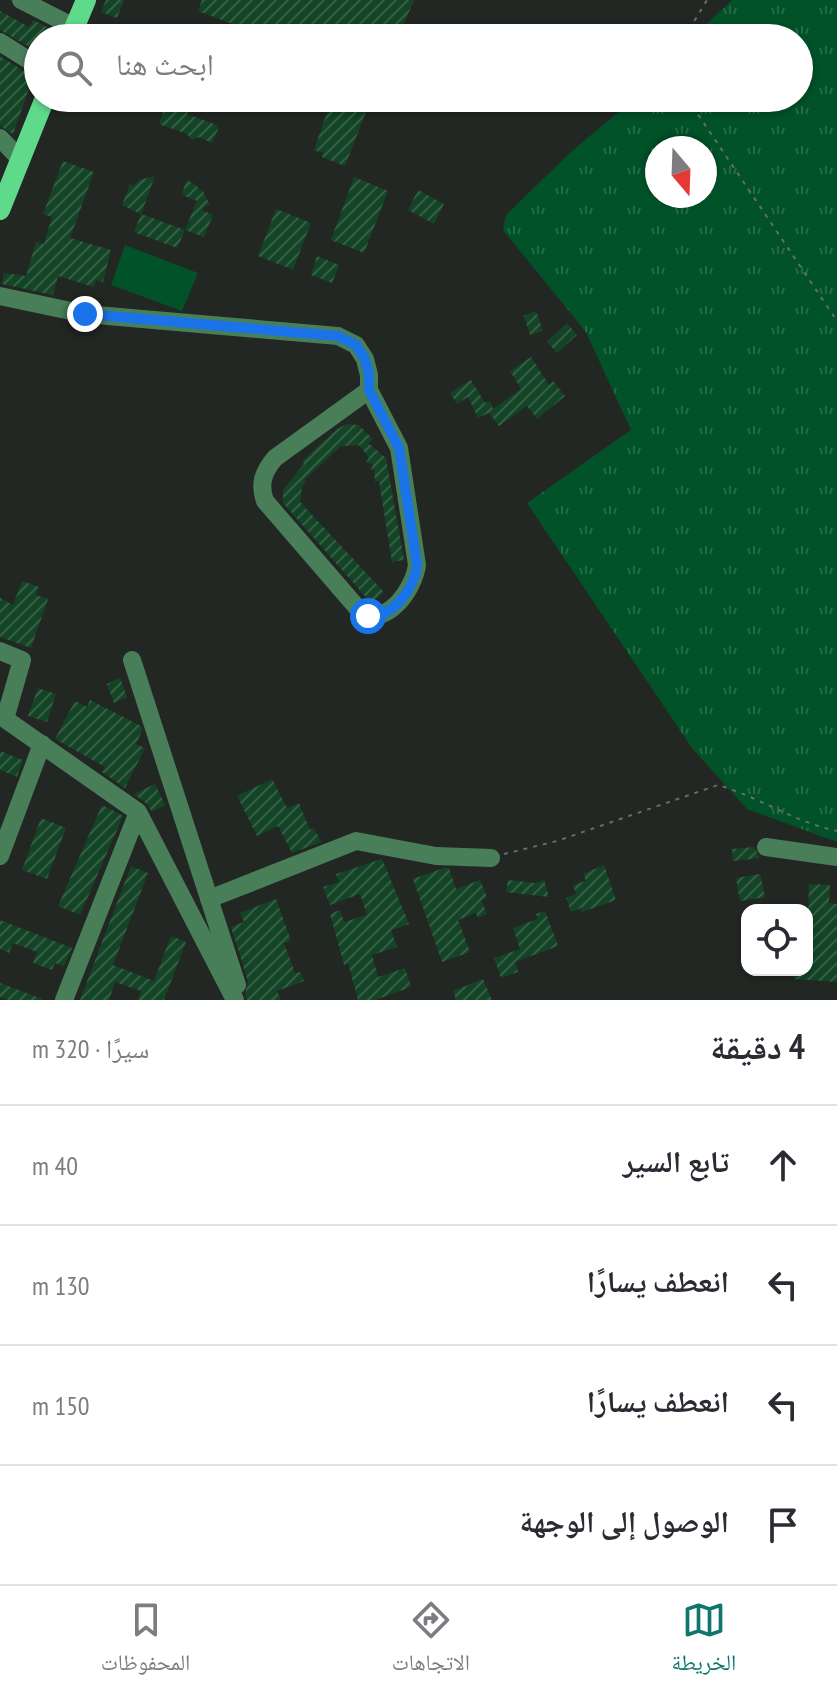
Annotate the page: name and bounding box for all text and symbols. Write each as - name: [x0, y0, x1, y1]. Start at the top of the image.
- search box: [24, 24, 813, 112]
- text: ابحث هنا: [116, 44, 214, 83]
- icon: search: [52, 46, 96, 90]
- north arrow: [645, 136, 717, 208]
- route end: [67, 296, 103, 332]
- route start: [350, 598, 386, 634]
- map controls: [741, 904, 813, 976]
- button: locate: [741, 904, 813, 976]
- text: 4 دقيقة: [710, 1024, 805, 1068]
- text: سيرًا · 320 m: [32, 1032, 149, 1065]
- text: تابع السير: [623, 1141, 729, 1180]
- icon: ahead: [761, 1143, 805, 1187]
- text: 40 m: [32, 1149, 78, 1182]
- text: انعطف يسارًا: [587, 1261, 729, 1300]
- icon: left: [761, 1263, 805, 1307]
- text: 130 m: [32, 1269, 90, 1302]
- text: انعطف يسارًا: [587, 1381, 729, 1420]
- icon: left: [761, 1383, 805, 1427]
- text: 150 m: [32, 1389, 90, 1422]
- text: الوصول إلى الوجهة: [519, 1501, 729, 1540]
- icon: arrive: [761, 1503, 805, 1547]
- tab: المحفوظات: [101, 1598, 190, 1684]
- tab: الاتجاهات: [392, 1598, 470, 1684]
- tab: الخريطة: [671, 1598, 736, 1684]

